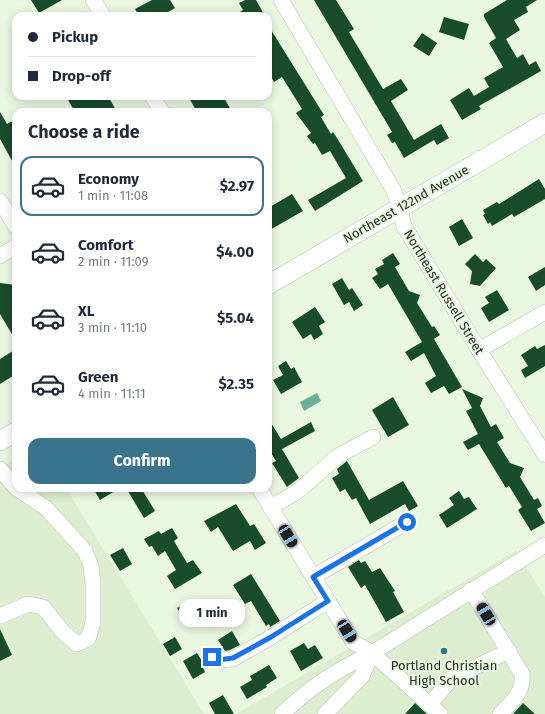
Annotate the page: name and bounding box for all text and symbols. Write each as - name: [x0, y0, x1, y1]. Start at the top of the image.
- text: Pickup: [52, 28, 98, 46]
- text: Drop-off: [52, 67, 111, 85]
- text: Choose a ride: [28, 121, 140, 143]
- street label: Northeast 122nd Avenue: [341, 162, 471, 246]
- icon: car: [30, 168, 66, 204]
- text: Economy: [78, 170, 139, 188]
- text: $2.97: [220, 177, 254, 195]
- text: 1 min · 11:08: [78, 188, 148, 203]
- street label: Northeast Russell Street: [401, 227, 487, 357]
- icon: car: [30, 234, 66, 270]
- text: Comfort: [78, 236, 134, 254]
- text: $4.00: [216, 243, 254, 261]
- text: 2 min · 11:09: [78, 254, 148, 269]
- icon: car: [30, 300, 66, 336]
- text: XL: [78, 302, 94, 320]
- text: $5.04: [217, 309, 254, 327]
- text: 3 min · 11:10: [78, 320, 147, 335]
- icon: car: [30, 366, 66, 402]
- text: Green: [78, 368, 118, 386]
- text: $2.35: [218, 375, 254, 393]
- text: 4 min · 11:11: [78, 386, 146, 401]
- button: Confirm: [28, 438, 256, 484]
- route start: [398, 513, 416, 531]
- car: [277, 523, 299, 549]
- callout: 1 min: [179, 599, 245, 627]
- car: [475, 601, 497, 627]
- text: 1 min: [196, 605, 228, 620]
- car: [336, 618, 358, 644]
- marker: Portland Christian High School: [439, 646, 449, 656]
- route end: [203, 648, 221, 666]
- place label: Portland Christian High School: [391, 658, 497, 688]

